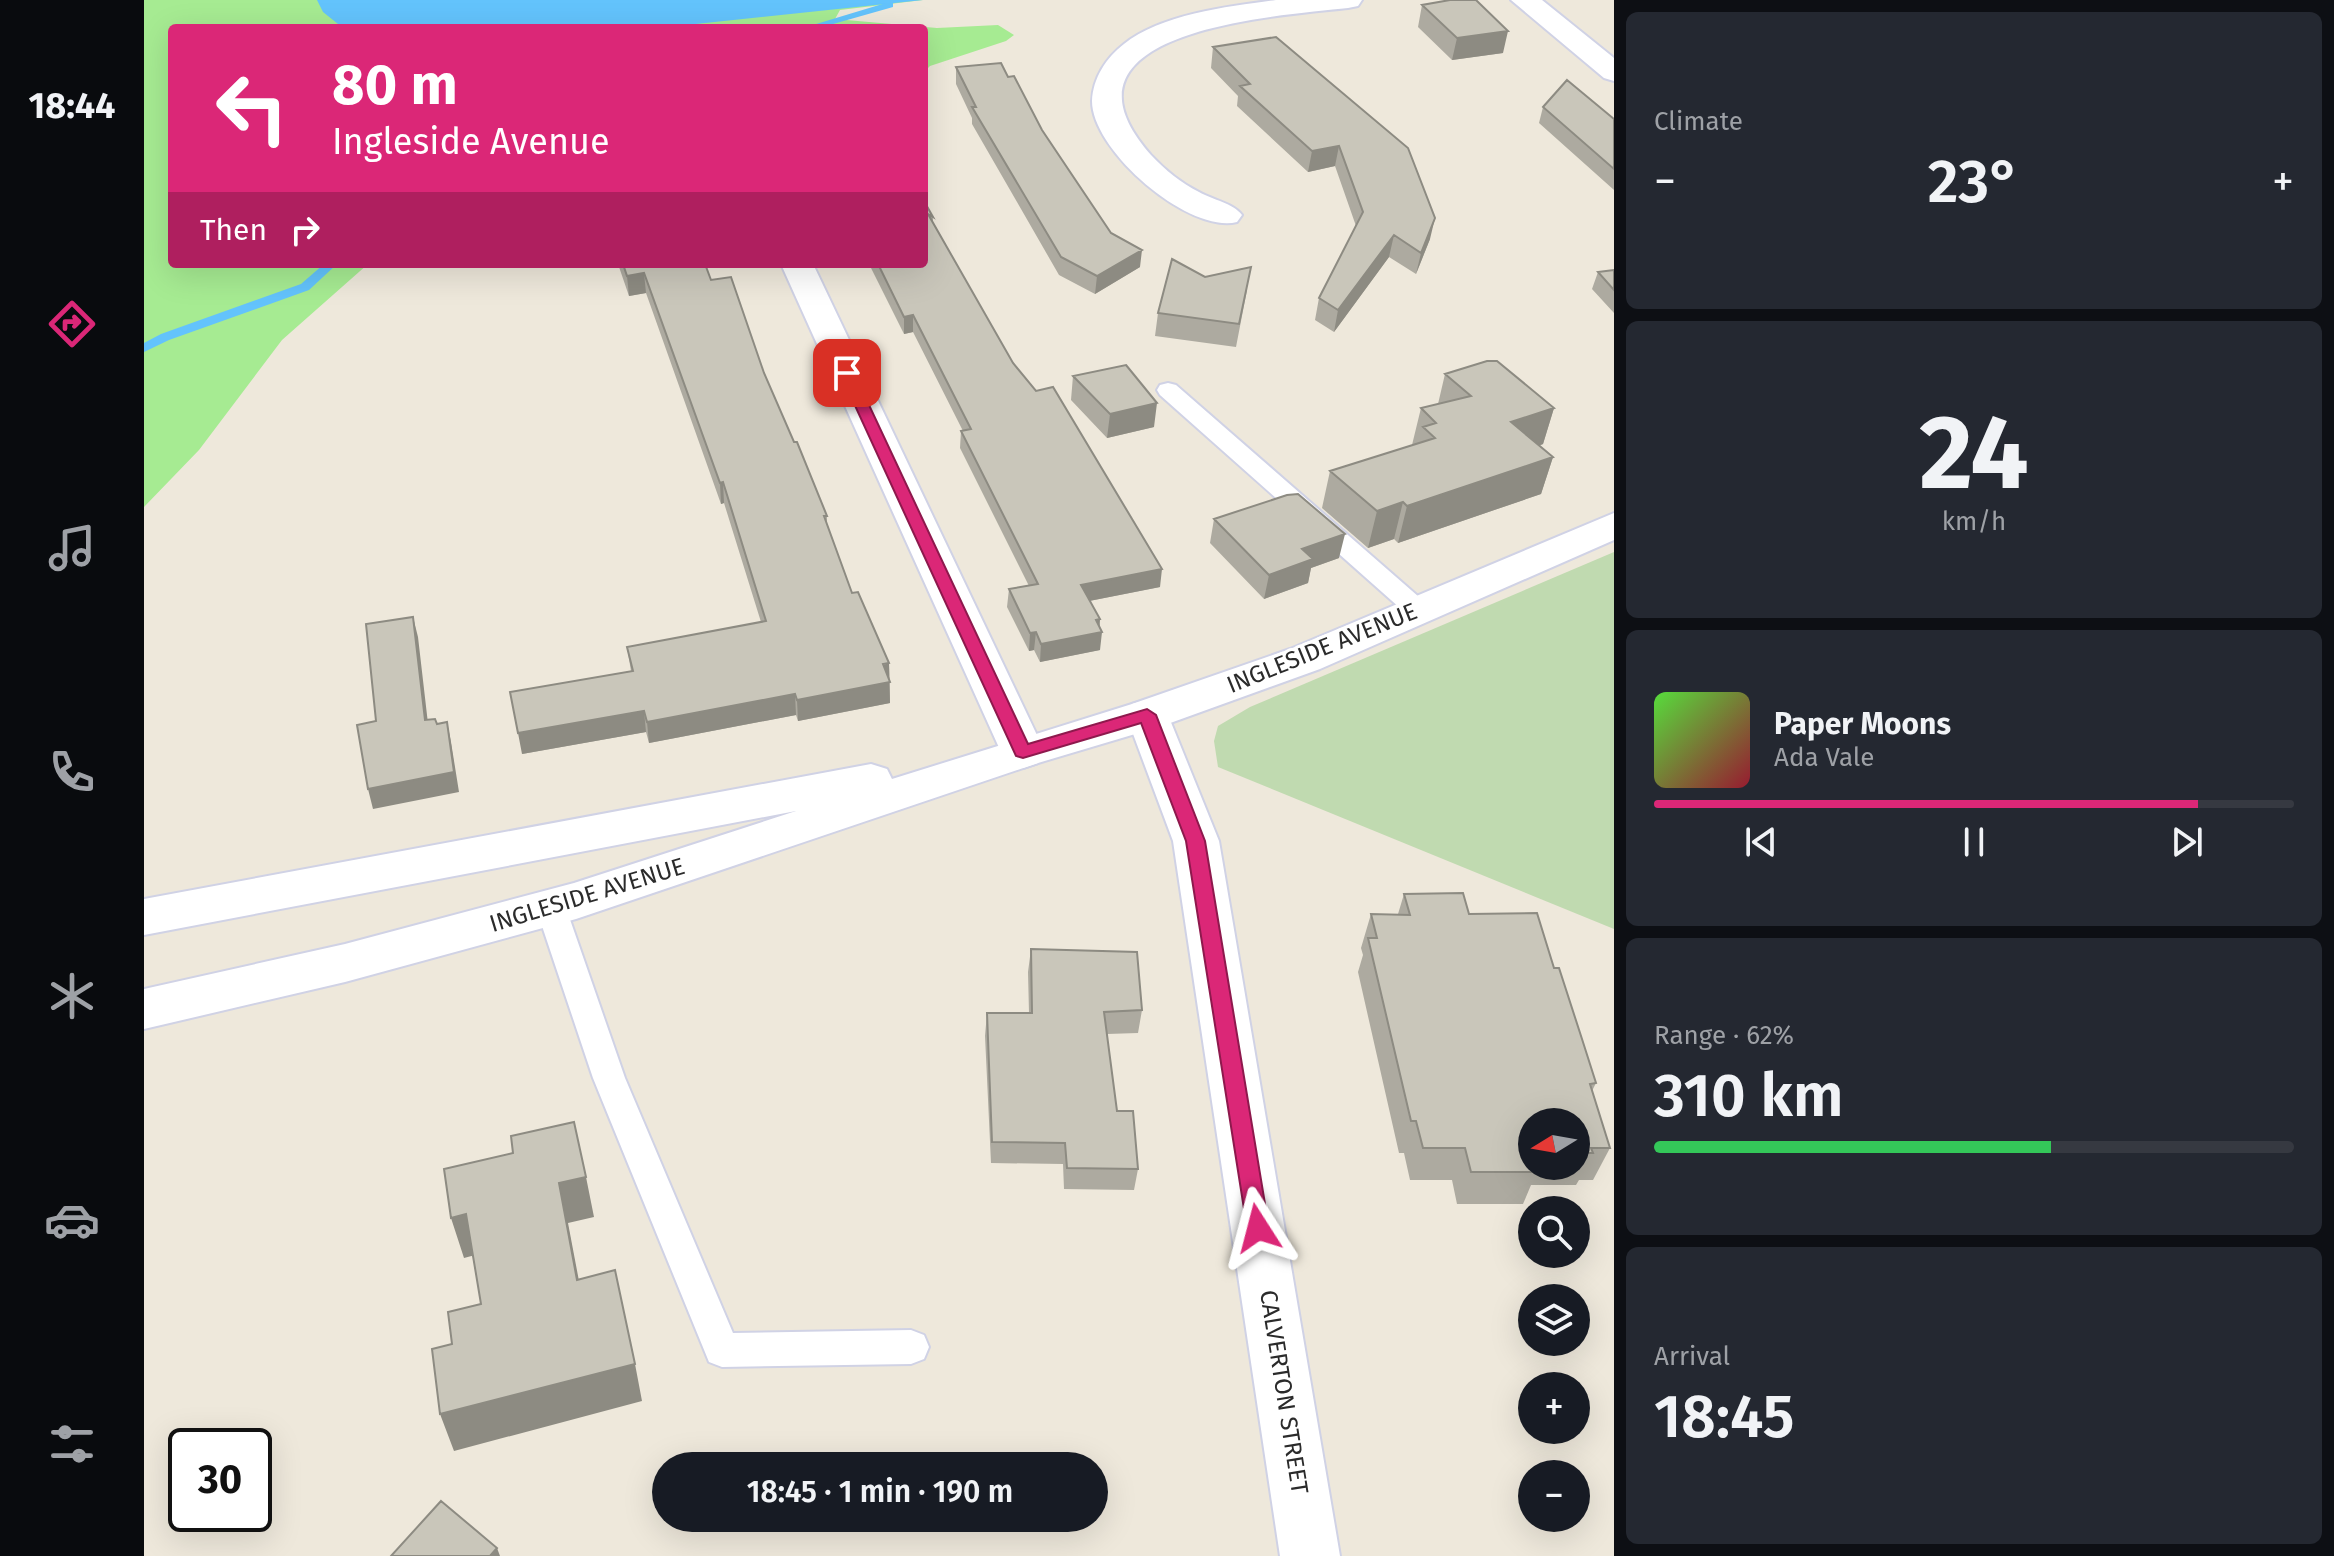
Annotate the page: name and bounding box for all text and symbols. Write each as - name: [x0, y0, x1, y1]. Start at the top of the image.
- text: 80 m: [332, 52, 458, 119]
- icon: left: [200, 56, 304, 160]
- text: 18:44: [29, 84, 115, 128]
- text: Climate: [1654, 106, 1743, 137]
- text: Ingleside Avenue: [332, 120, 610, 164]
- text: 23°: [1928, 146, 2020, 218]
- text: −: [1654, 155, 1676, 208]
- text: +: [2272, 155, 2294, 208]
- icon: right: [283, 208, 327, 252]
- text: Then: [200, 212, 267, 248]
- icon: directions: [44, 296, 100, 352]
- pin: [813, 339, 881, 407]
- icon: arrive: [825, 351, 869, 395]
- text: 24: [1919, 391, 2029, 516]
- text: km/h: [1942, 506, 2006, 537]
- icon: music: [44, 520, 100, 576]
- street label: INGLESIDE AVENUE: [1223, 597, 1421, 699]
- text: Paper Moons: [1774, 706, 1951, 742]
- text: Ada Vale: [1774, 742, 1874, 773]
- icon: phone: [44, 744, 100, 800]
- icon: previous: [1739, 820, 1783, 864]
- icon: pause: [1952, 820, 1996, 864]
- icon: next: [2165, 820, 2209, 864]
- street label: INGLESIDE AVENUE: [486, 852, 688, 938]
- icon: climate: [44, 968, 100, 1024]
- text: Range · 62%: [1654, 1020, 1794, 1051]
- text: 310 km: [1654, 1060, 1844, 1132]
- north arrow: [1518, 1108, 1590, 1180]
- map controls: [1518, 1108, 1590, 1532]
- position arrow: [1216, 1186, 1300, 1270]
- icon: car: [44, 1192, 100, 1248]
- button: search: [1518, 1196, 1590, 1268]
- button: layers: [1518, 1284, 1590, 1356]
- street label: CALVERTON STREET: [1254, 1288, 1314, 1496]
- text: Arrival: [1654, 1341, 1730, 1372]
- button: +: [1518, 1372, 1590, 1444]
- text: 18:45: [1654, 1381, 1794, 1453]
- icon: filters: [44, 1416, 100, 1472]
- speed limit sign: 30: [168, 1428, 272, 1532]
- button: −: [1518, 1460, 1590, 1532]
- text: 18:45 · 1 min · 190 m: [747, 1474, 1013, 1510]

